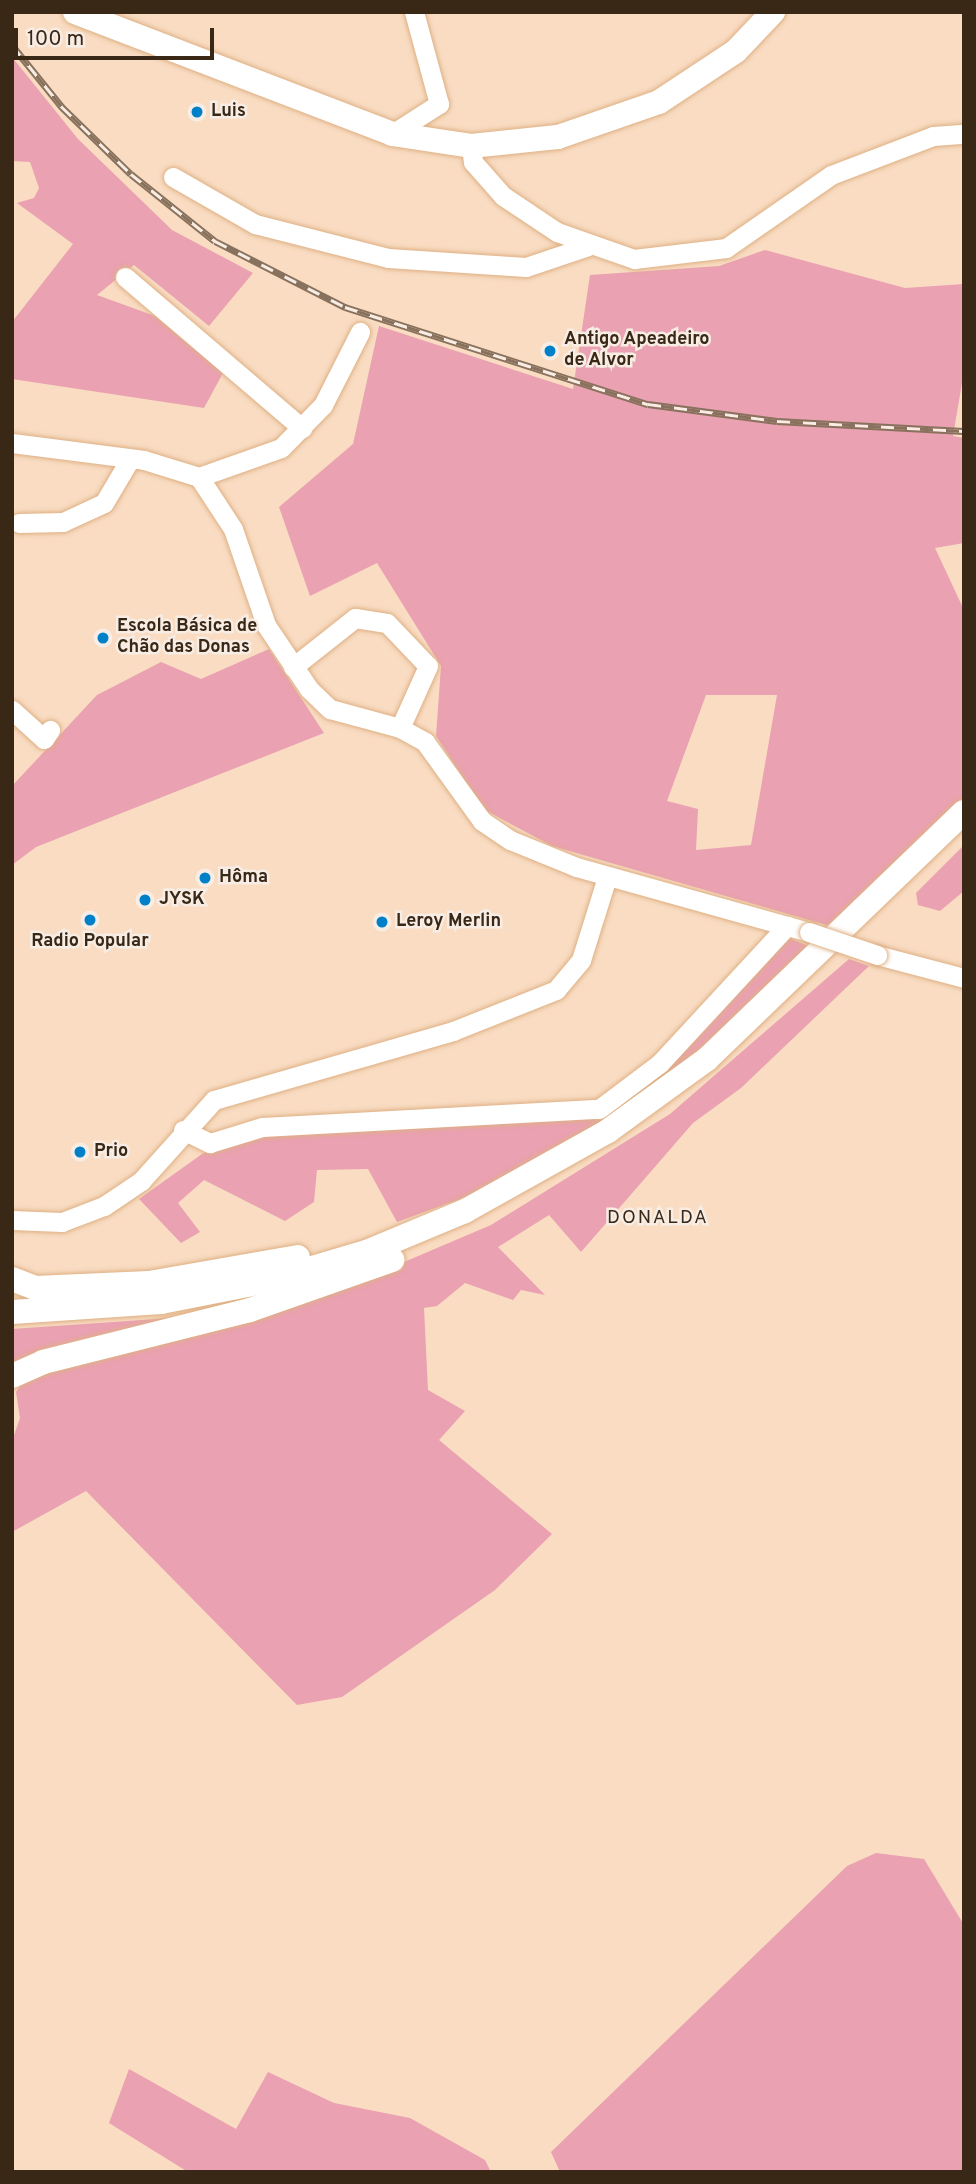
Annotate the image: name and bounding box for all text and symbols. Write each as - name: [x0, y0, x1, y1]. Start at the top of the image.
- scale bar: [18, 14, 217, 58]
- text: 100 m: [27, 26, 84, 53]
- place label: Luis: [211, 101, 246, 123]
- marker: Luis: [189, 104, 205, 120]
- place label: Antigo Apeadeiro de Alvor: [564, 330, 710, 372]
- marker: Antigo Apeadeiro de Alvor: [542, 343, 558, 359]
- place label: Escola Básica de Chão das Donas: [117, 617, 257, 660]
- marker: Escola Básica de Chão das Donas: [95, 630, 111, 646]
- place label: Hôma: [219, 867, 268, 889]
- marker: Hôma: [197, 870, 213, 886]
- place label: JYSK: [159, 889, 205, 911]
- marker: JYSK: [137, 892, 153, 908]
- place label: Leroy Merlin: [396, 911, 501, 933]
- marker: Radio Popular: [82, 912, 98, 928]
- marker: Leroy Merlin: [374, 914, 390, 930]
- place label: Radio Popular: [31, 931, 149, 953]
- place label: Prio: [94, 1141, 128, 1163]
- marker: Prio: [72, 1144, 88, 1160]
- district label: DONALDA: [608, 1208, 708, 1230]

